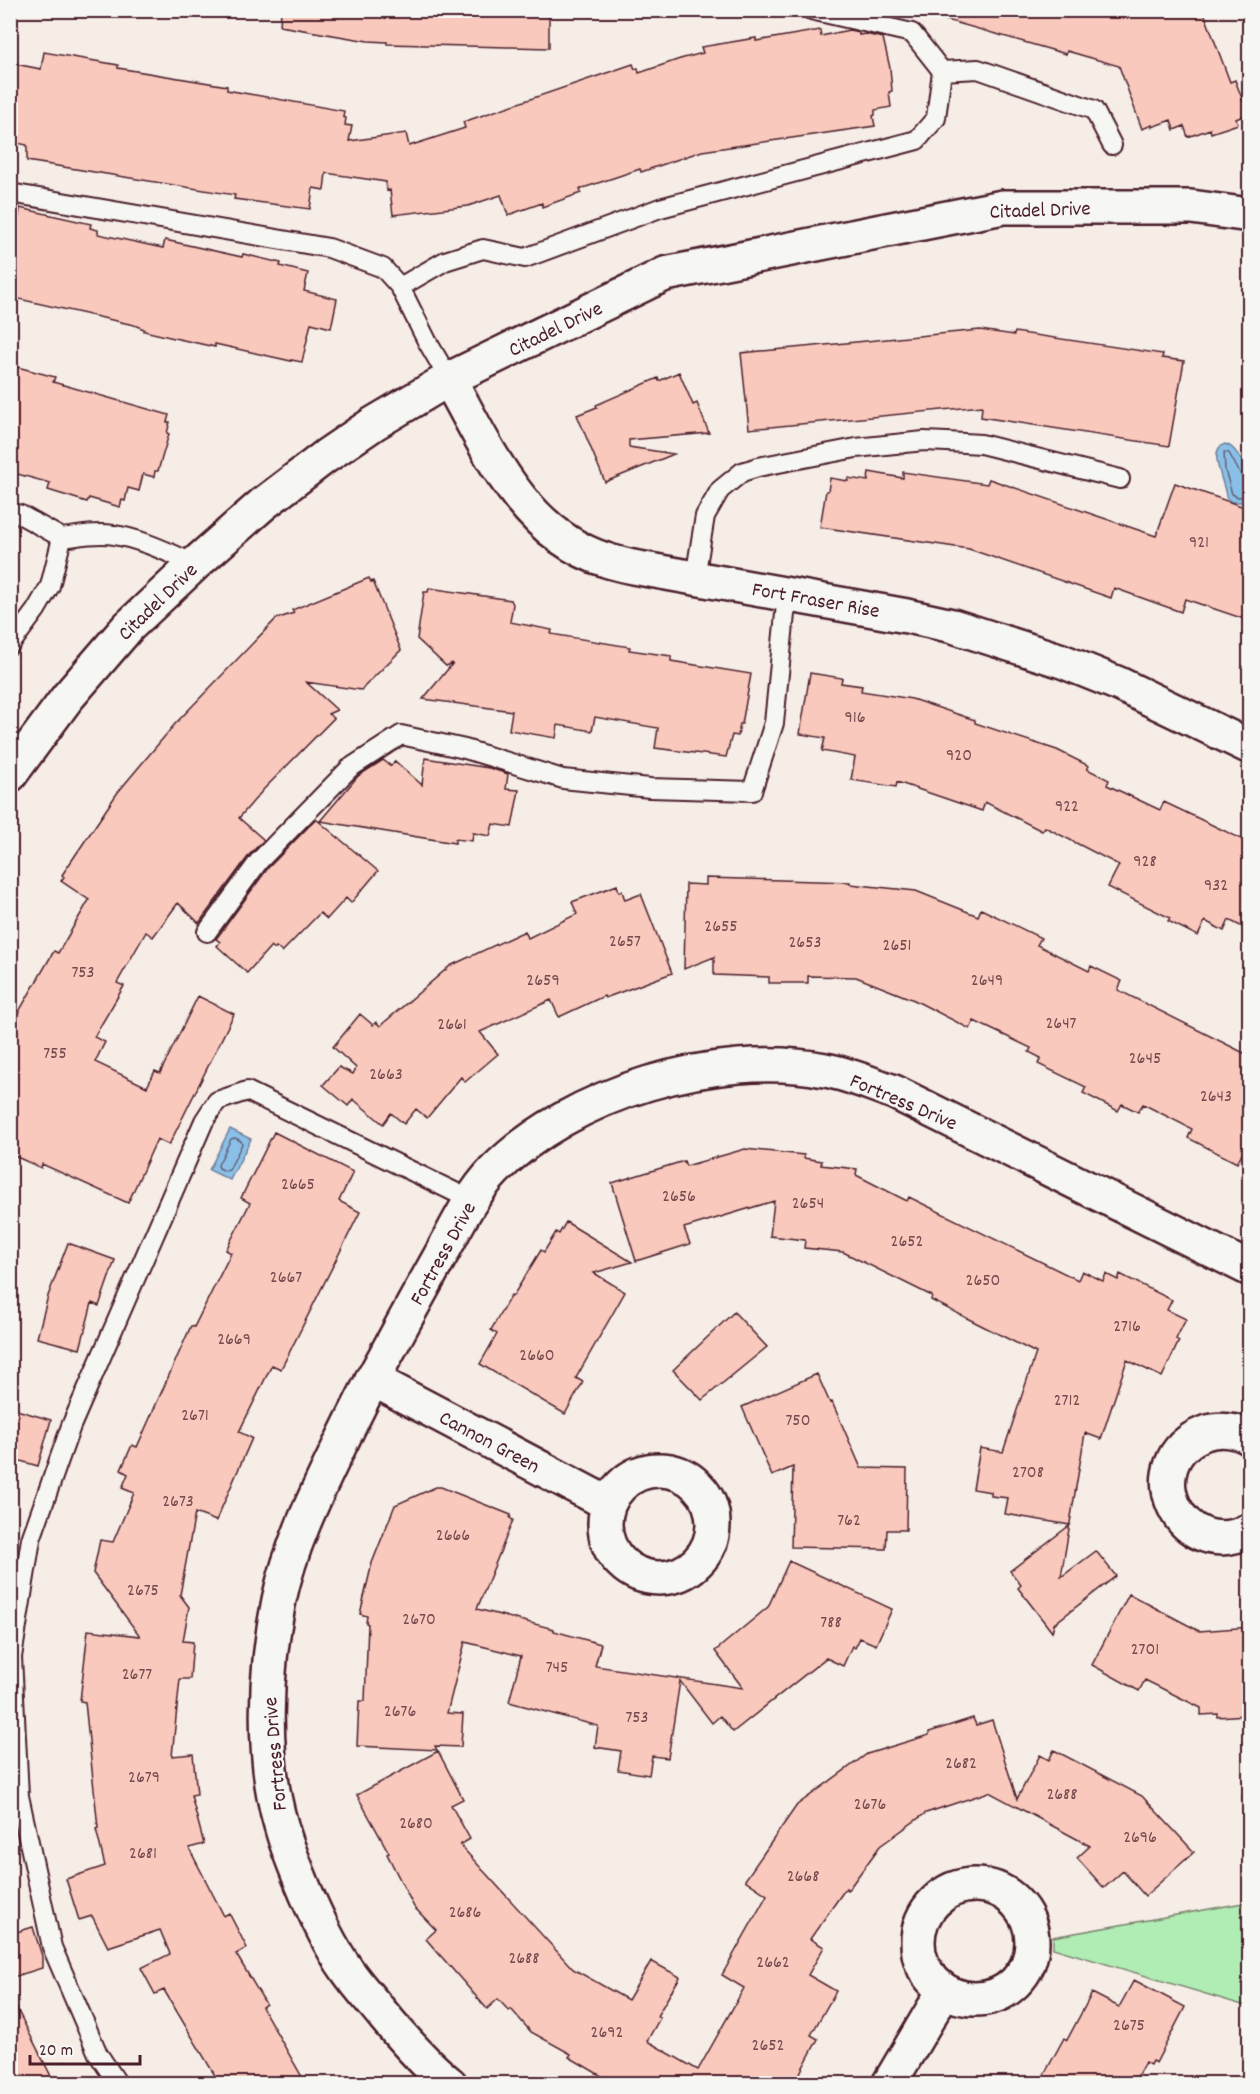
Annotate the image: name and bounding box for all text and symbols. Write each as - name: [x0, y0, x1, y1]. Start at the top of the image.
- street label: Citadel Drive: [989, 195, 1091, 229]
- street label: Citadel Drive: [504, 295, 608, 366]
- house number: 921: [1189, 531, 1209, 556]
- street label: Citadel Drive: [112, 557, 206, 649]
- street label: Fort Fraser Rise: [749, 576, 882, 628]
- house number: 916: [844, 706, 866, 731]
- house number: 920: [946, 744, 972, 769]
- house number: 922: [1055, 795, 1079, 820]
- house number: 928: [1133, 850, 1157, 875]
- house number: 932: [1204, 874, 1228, 899]
- house number: 2655: [704, 915, 738, 940]
- house number: 2657: [609, 930, 641, 955]
- house number: 2653: [788, 931, 822, 956]
- house number: 2651: [883, 934, 911, 959]
- house number: 753: [71, 961, 95, 986]
- house number: 2659: [526, 969, 560, 994]
- house number: 2649: [971, 969, 1003, 994]
- house number: 2647: [1045, 1012, 1077, 1037]
- house number: 2661: [437, 1013, 467, 1038]
- house number: 755: [43, 1042, 67, 1067]
- house number: 2645: [1129, 1047, 1161, 1072]
- house number: 2663: [369, 1063, 403, 1088]
- street label: Fortress Drive: [844, 1068, 961, 1140]
- house number: 2643: [1200, 1085, 1232, 1110]
- house number: 2665: [281, 1173, 315, 1198]
- house number: 2656: [662, 1185, 696, 1210]
- house number: 2654: [792, 1192, 824, 1217]
- street label: Fortress Drive: [404, 1197, 485, 1312]
- house number: 2652: [891, 1230, 923, 1255]
- house number: 2667: [270, 1266, 302, 1291]
- house number: 2650: [966, 1269, 1000, 1294]
- house number: 2716: [1113, 1315, 1141, 1340]
- house number: 2669: [217, 1328, 251, 1353]
- house number: 2660: [519, 1344, 555, 1369]
- house number: 2712: [1054, 1389, 1080, 1414]
- house number: 2671: [181, 1404, 209, 1429]
- street label: Cannon Green: [433, 1405, 544, 1483]
- house number: 750: [785, 1409, 811, 1434]
- house number: 2708: [1012, 1461, 1044, 1486]
- house number: 2673: [162, 1490, 194, 1515]
- house number: 762: [837, 1509, 861, 1534]
- house number: 2666: [436, 1524, 470, 1549]
- house number: 2675: [127, 1579, 159, 1604]
- house number: 2670: [402, 1608, 436, 1633]
- house number: 788: [820, 1611, 842, 1636]
- house number: 2701: [1131, 1638, 1159, 1663]
- house number: 745: [546, 1656, 568, 1681]
- house number: 2677: [122, 1663, 152, 1688]
- street label: Fortress Drive: [257, 1696, 297, 1812]
- house number: 2676: [384, 1700, 416, 1725]
- house number: 753: [625, 1706, 649, 1731]
- house number: 2682: [945, 1752, 977, 1777]
- house number: 2679: [128, 1766, 160, 1791]
- house number: 2688: [1046, 1783, 1078, 1808]
- house number: 2676: [854, 1793, 886, 1818]
- house number: 2680: [399, 1812, 433, 1837]
- house number: 2696: [1123, 1826, 1157, 1851]
- house number: 2681: [129, 1842, 157, 1867]
- house number: 2668: [787, 1865, 819, 1890]
- house number: 2686: [449, 1901, 481, 1926]
- house number: 2688: [508, 1947, 540, 1972]
- house number: 2662: [756, 1951, 790, 1976]
- house number: 2675: [1113, 2014, 1145, 2039]
- house number: 2692: [591, 2021, 623, 2046]
- scale bar: [30, 2028, 140, 2066]
- house number: 2652: [752, 2034, 784, 2059]
- text: 20 m: [39, 2039, 73, 2064]

